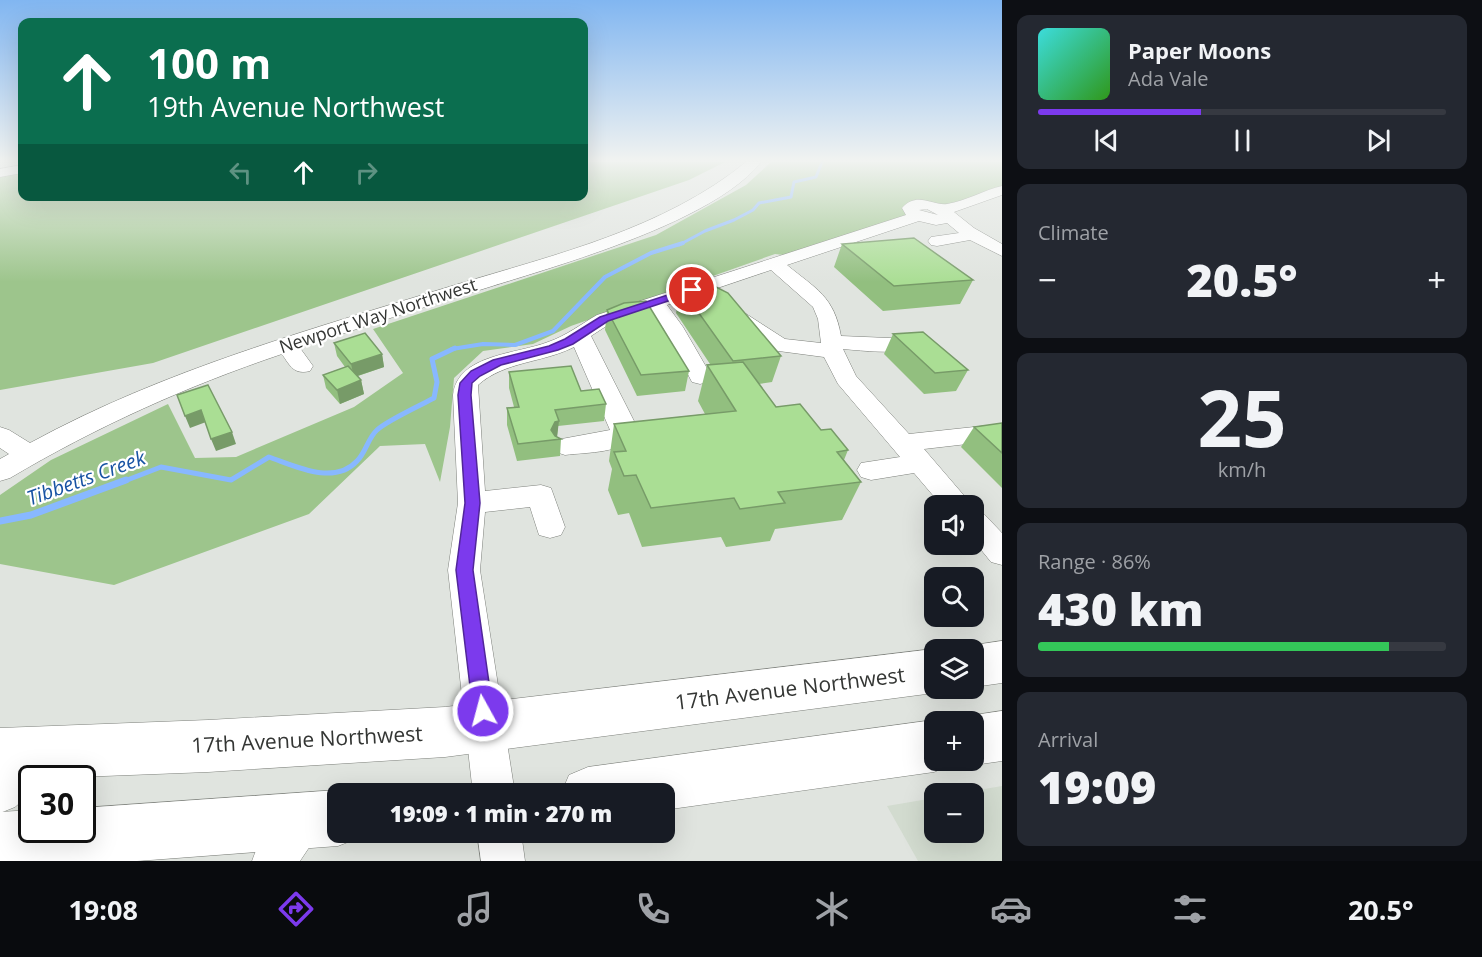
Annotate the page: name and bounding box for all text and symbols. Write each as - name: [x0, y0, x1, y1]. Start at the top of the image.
- text: 100 m: [147, 34, 271, 91]
- text: Paper Moons: [1128, 35, 1271, 65]
- icon: ahead: [48, 42, 126, 120]
- text: Ada Vale: [1128, 65, 1209, 92]
- text: 19th Avenue Northwest: [147, 88, 444, 125]
- icon: previous: [1090, 124, 1123, 157]
- icon: pause: [1226, 124, 1259, 157]
- icon: next: [1362, 124, 1395, 157]
- icon: left: [224, 156, 257, 189]
- icon: ahead: [287, 156, 320, 189]
- icon: right: [350, 156, 383, 189]
- text: Climate: [1038, 219, 1109, 246]
- text: 20.5°: [1186, 249, 1298, 310]
- text: −: [1038, 257, 1057, 302]
- text: +: [1427, 257, 1446, 302]
- pin: [666, 264, 717, 315]
- street label: Newport Way Northwest: [276, 272, 480, 358]
- icon: arrive: [675, 273, 708, 306]
- text: 25: [1197, 364, 1287, 470]
- water label: Tibbetts Creek: [23, 443, 150, 511]
- text: km/h: [1218, 456, 1266, 483]
- map controls: [924, 495, 984, 843]
- button: sound: [924, 495, 984, 555]
- text: Range · 86%: [1038, 548, 1151, 575]
- button: search: [924, 567, 984, 627]
- text: 430 km: [1038, 578, 1203, 639]
- button: layers: [924, 639, 984, 699]
- street label: 17th Avenue Northwest: [673, 660, 906, 716]
- position arrow: [451, 679, 515, 743]
- button: +: [924, 711, 984, 771]
- street label: 17th Avenue Northwest: [191, 719, 423, 759]
- text: Arrival: [1038, 726, 1098, 753]
- text: 19:09: [1038, 756, 1156, 817]
- speed limit sign: 30: [18, 765, 96, 843]
- button: −: [924, 783, 984, 843]
- text: 19:09 · 1 min · 270 m: [390, 798, 612, 828]
- icon: directions: [275, 888, 317, 930]
- icon: music: [454, 888, 496, 930]
- icon: phone: [632, 888, 674, 930]
- icon: climate: [811, 888, 853, 930]
- icon: car: [990, 888, 1032, 930]
- icon: filters: [1169, 888, 1211, 930]
- text: 19:08: [68, 891, 138, 928]
- text: 20.5°: [1348, 891, 1413, 928]

